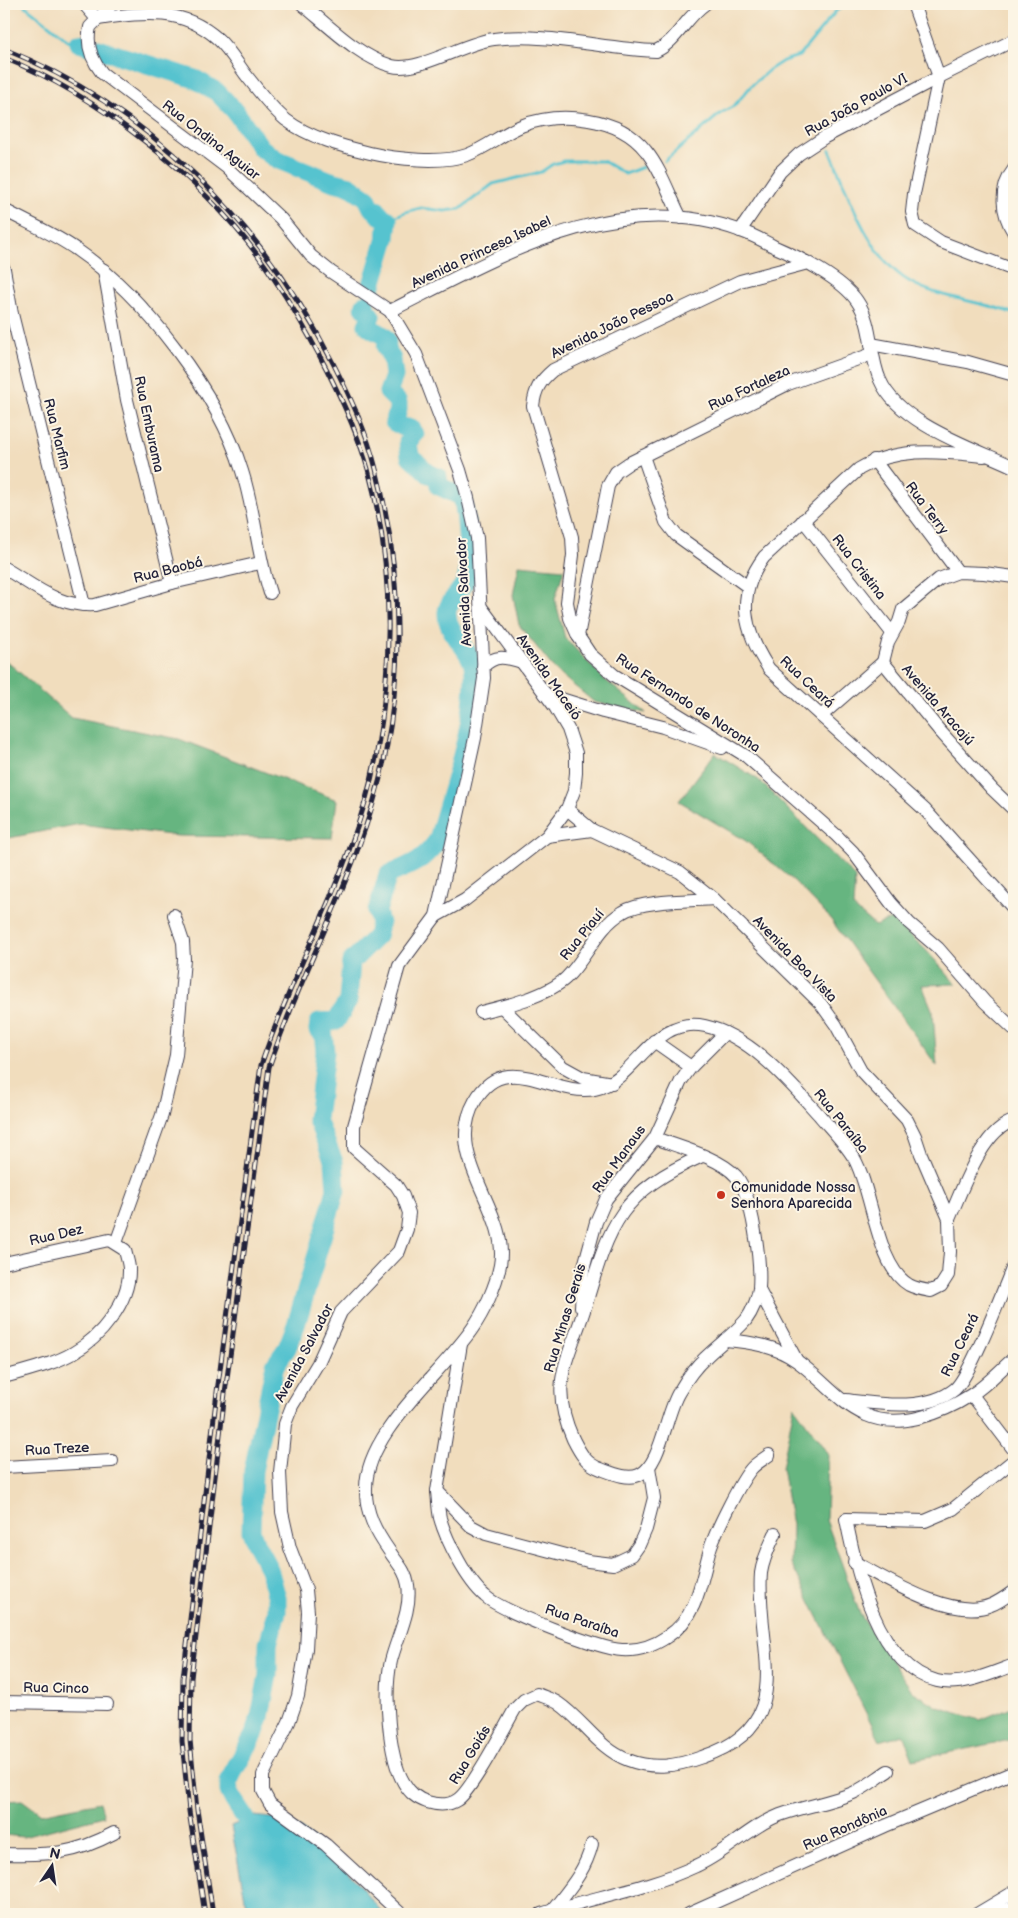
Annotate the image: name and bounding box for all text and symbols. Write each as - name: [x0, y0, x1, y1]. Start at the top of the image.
- street label: Rua João Paulo VI: [802, 70, 910, 140]
- street label: Rua Ondina Aguiar: [159, 97, 264, 184]
- street label: Avenida Princesa Isabel: [409, 212, 553, 292]
- street label: Avenida João Pessoa: [548, 288, 676, 362]
- street label: Rua Fortaleza: [705, 362, 793, 414]
- street label: Rua Emburama: [130, 374, 168, 474]
- street label: Rua Marfim: [40, 397, 74, 471]
- street label: Rua Terry: [902, 478, 953, 538]
- street label: Rua Cristina: [828, 531, 890, 603]
- street label: Avenida Salvador: [453, 536, 475, 647]
- street label: Rua Baobá: [132, 553, 204, 587]
- street label: Avenida Maceió: [513, 631, 585, 723]
- street label: Rua Fernando de Noronha: [612, 650, 764, 756]
- street label: Rua Ceará: [776, 652, 838, 712]
- street label: Avenida Aracajú: [898, 661, 978, 749]
- street label: Rua Piauí: [556, 906, 608, 964]
- street label: Avenida Boa Vista: [749, 912, 841, 1006]
- street label: Rua Paraíba: [810, 1086, 872, 1157]
- street label: Rua Manaus: [589, 1122, 649, 1196]
- place label: Comunidade Nossa Senhora Aparecida: [731, 1179, 856, 1212]
- marker: Comunidade Nossa Senhora Aparecida: [715, 1189, 727, 1201]
- street label: Rua Dez: [28, 1221, 85, 1249]
- street label: Rua Minas Gerais: [540, 1261, 590, 1375]
- street label: Avenida Salvador: [271, 1300, 337, 1405]
- street label: Rua Ceará: [937, 1311, 983, 1379]
- street label: Rua Treze: [24, 1439, 90, 1459]
- street label: Rua Paraíba: [543, 1600, 621, 1642]
- street label: Rua Cinco: [23, 1679, 89, 1697]
- street label: Rua Goiás: [446, 1722, 494, 1788]
- street label: Rua Rondônia: [800, 1802, 890, 1854]
- north arrow: [28, 1840, 78, 1890]
- text: N: [48, 1844, 62, 1863]

